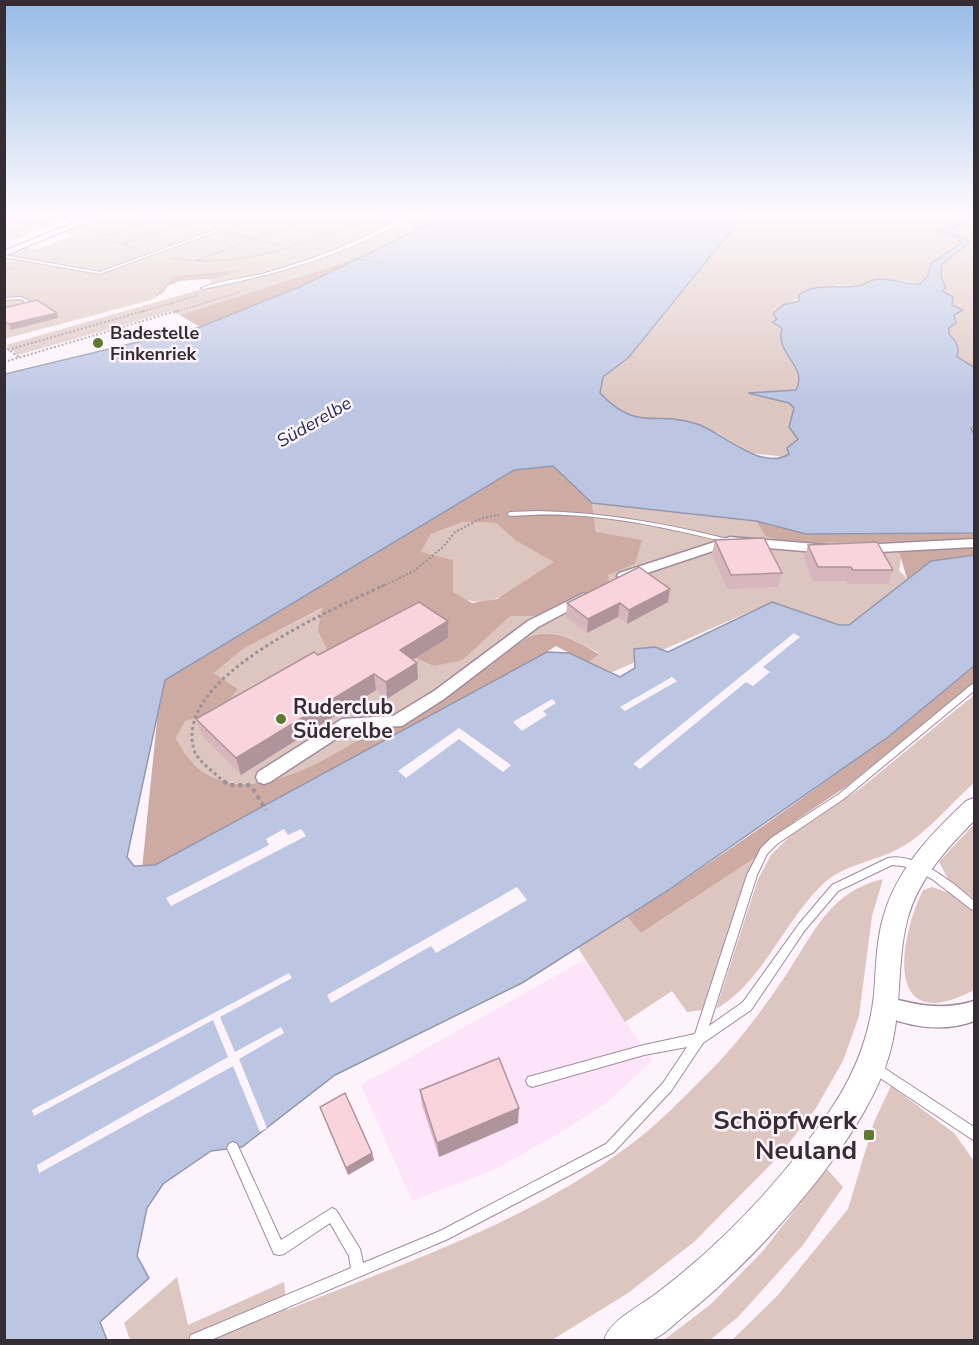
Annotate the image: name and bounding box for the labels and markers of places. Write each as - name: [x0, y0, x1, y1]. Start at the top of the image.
- place label: Badestelle Finkenriek: [110, 321, 199, 366]
- marker: Badestelle Finkenriek: [91, 336, 105, 350]
- place label: Ruderclub Süderelbe: [293, 693, 393, 745]
- marker: Ruderclub Süderelbe: [274, 712, 288, 726]
- place label: Schöpfwerk Neuland: [713, 1103, 858, 1168]
- marker: Schöpfwerk Neuland: [862, 1128, 876, 1142]

